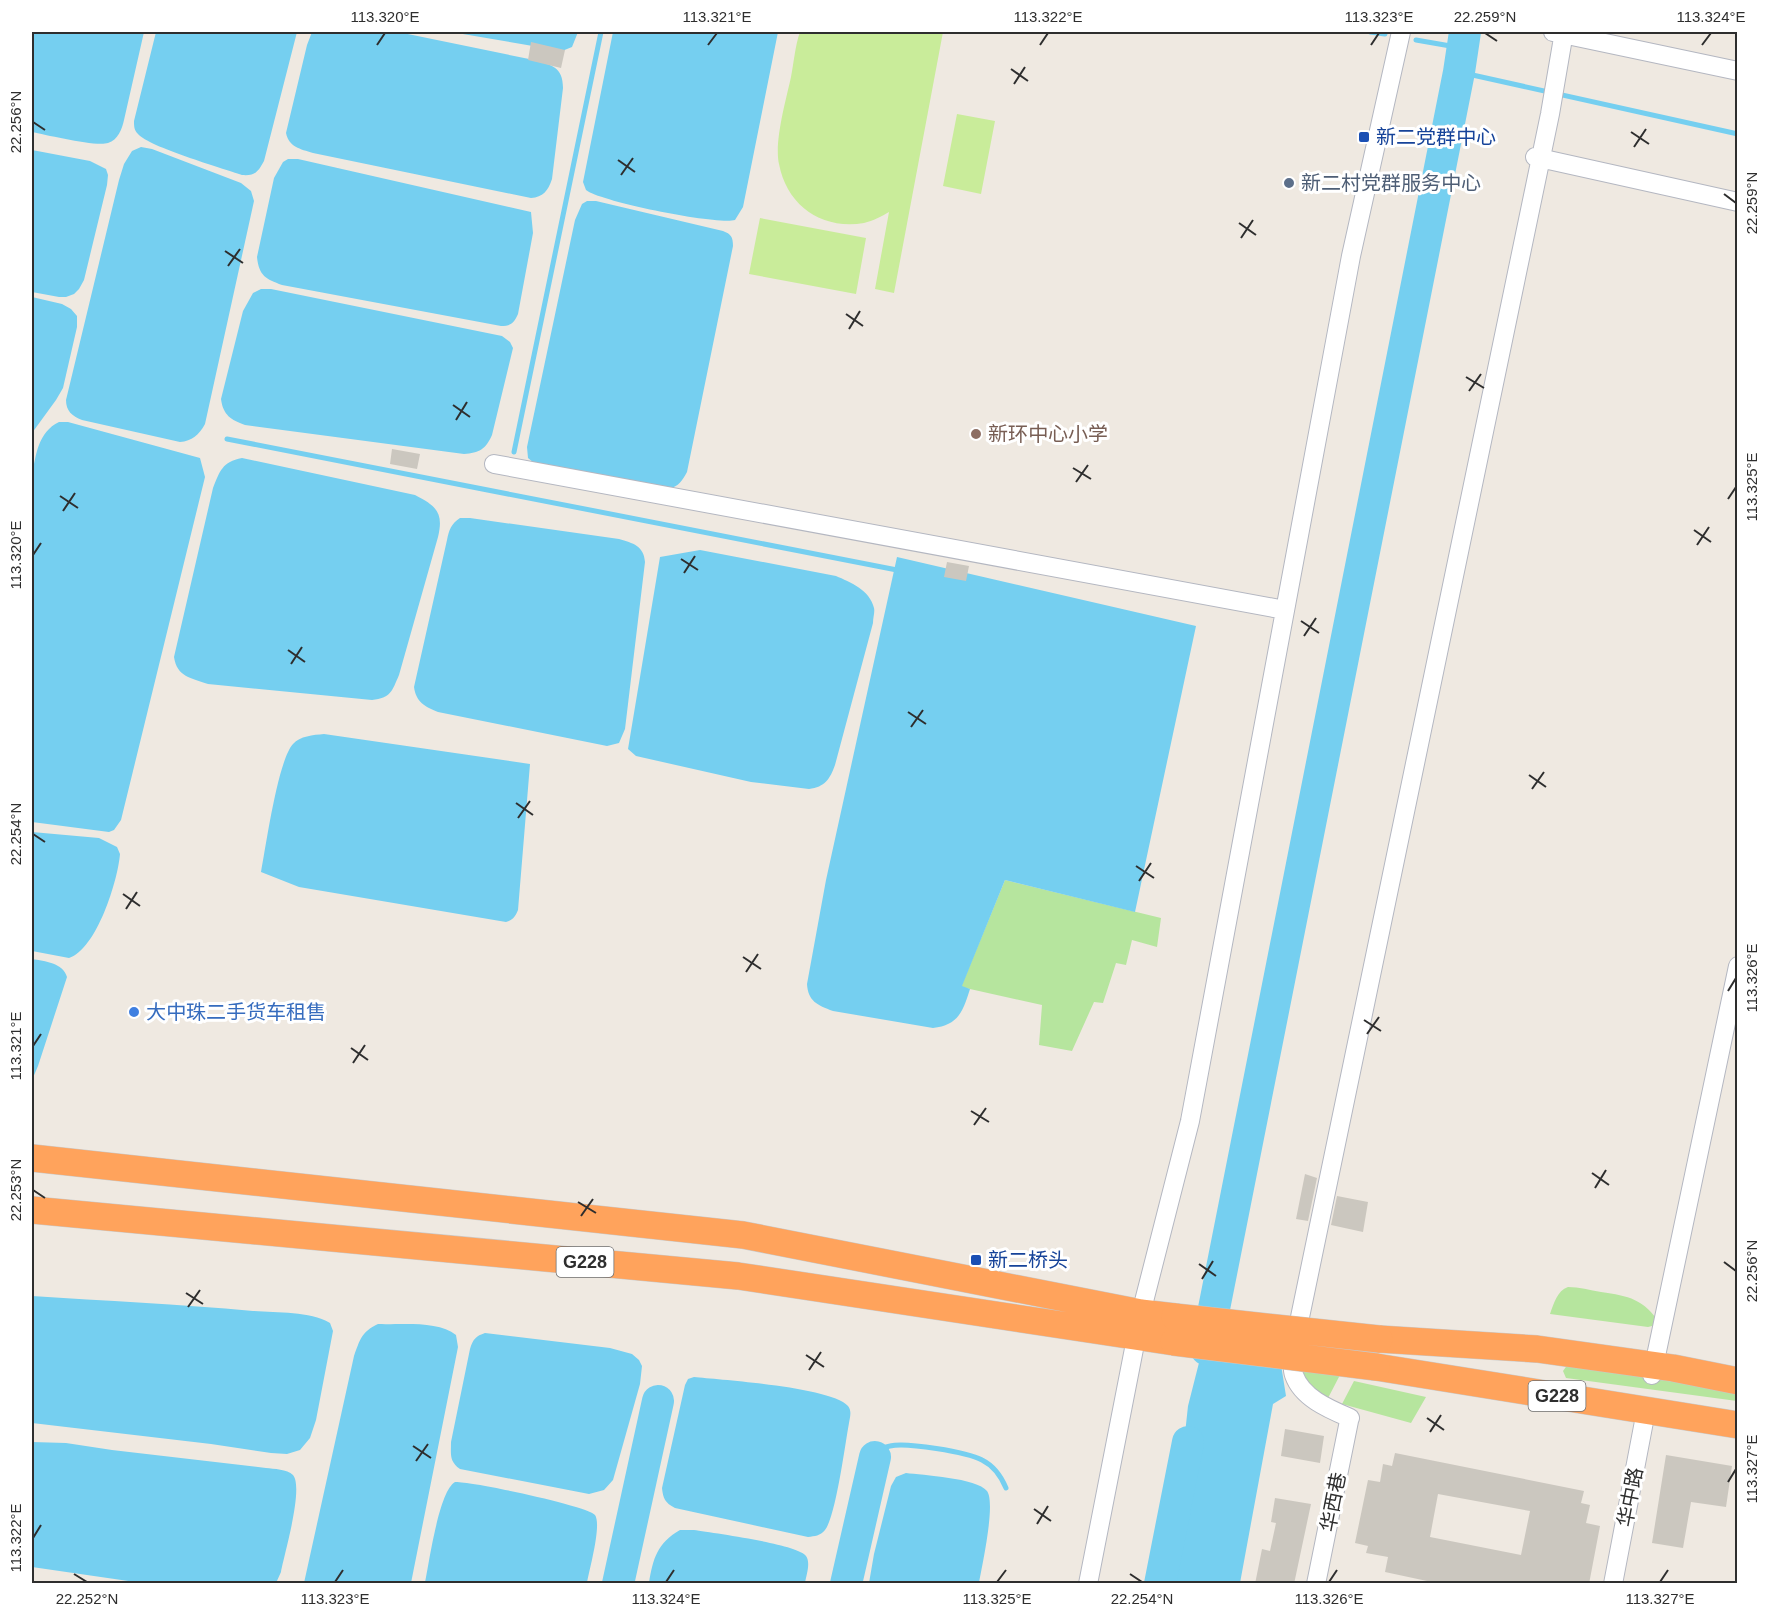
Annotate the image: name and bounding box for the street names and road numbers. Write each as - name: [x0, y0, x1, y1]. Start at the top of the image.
- road number: G228: [556, 1247, 614, 1277]
- road number: G228: [1528, 1381, 1586, 1411]
- street label: 华中路: [1613, 1465, 1647, 1529]
- street label: 华西巷: [1316, 1470, 1350, 1534]

